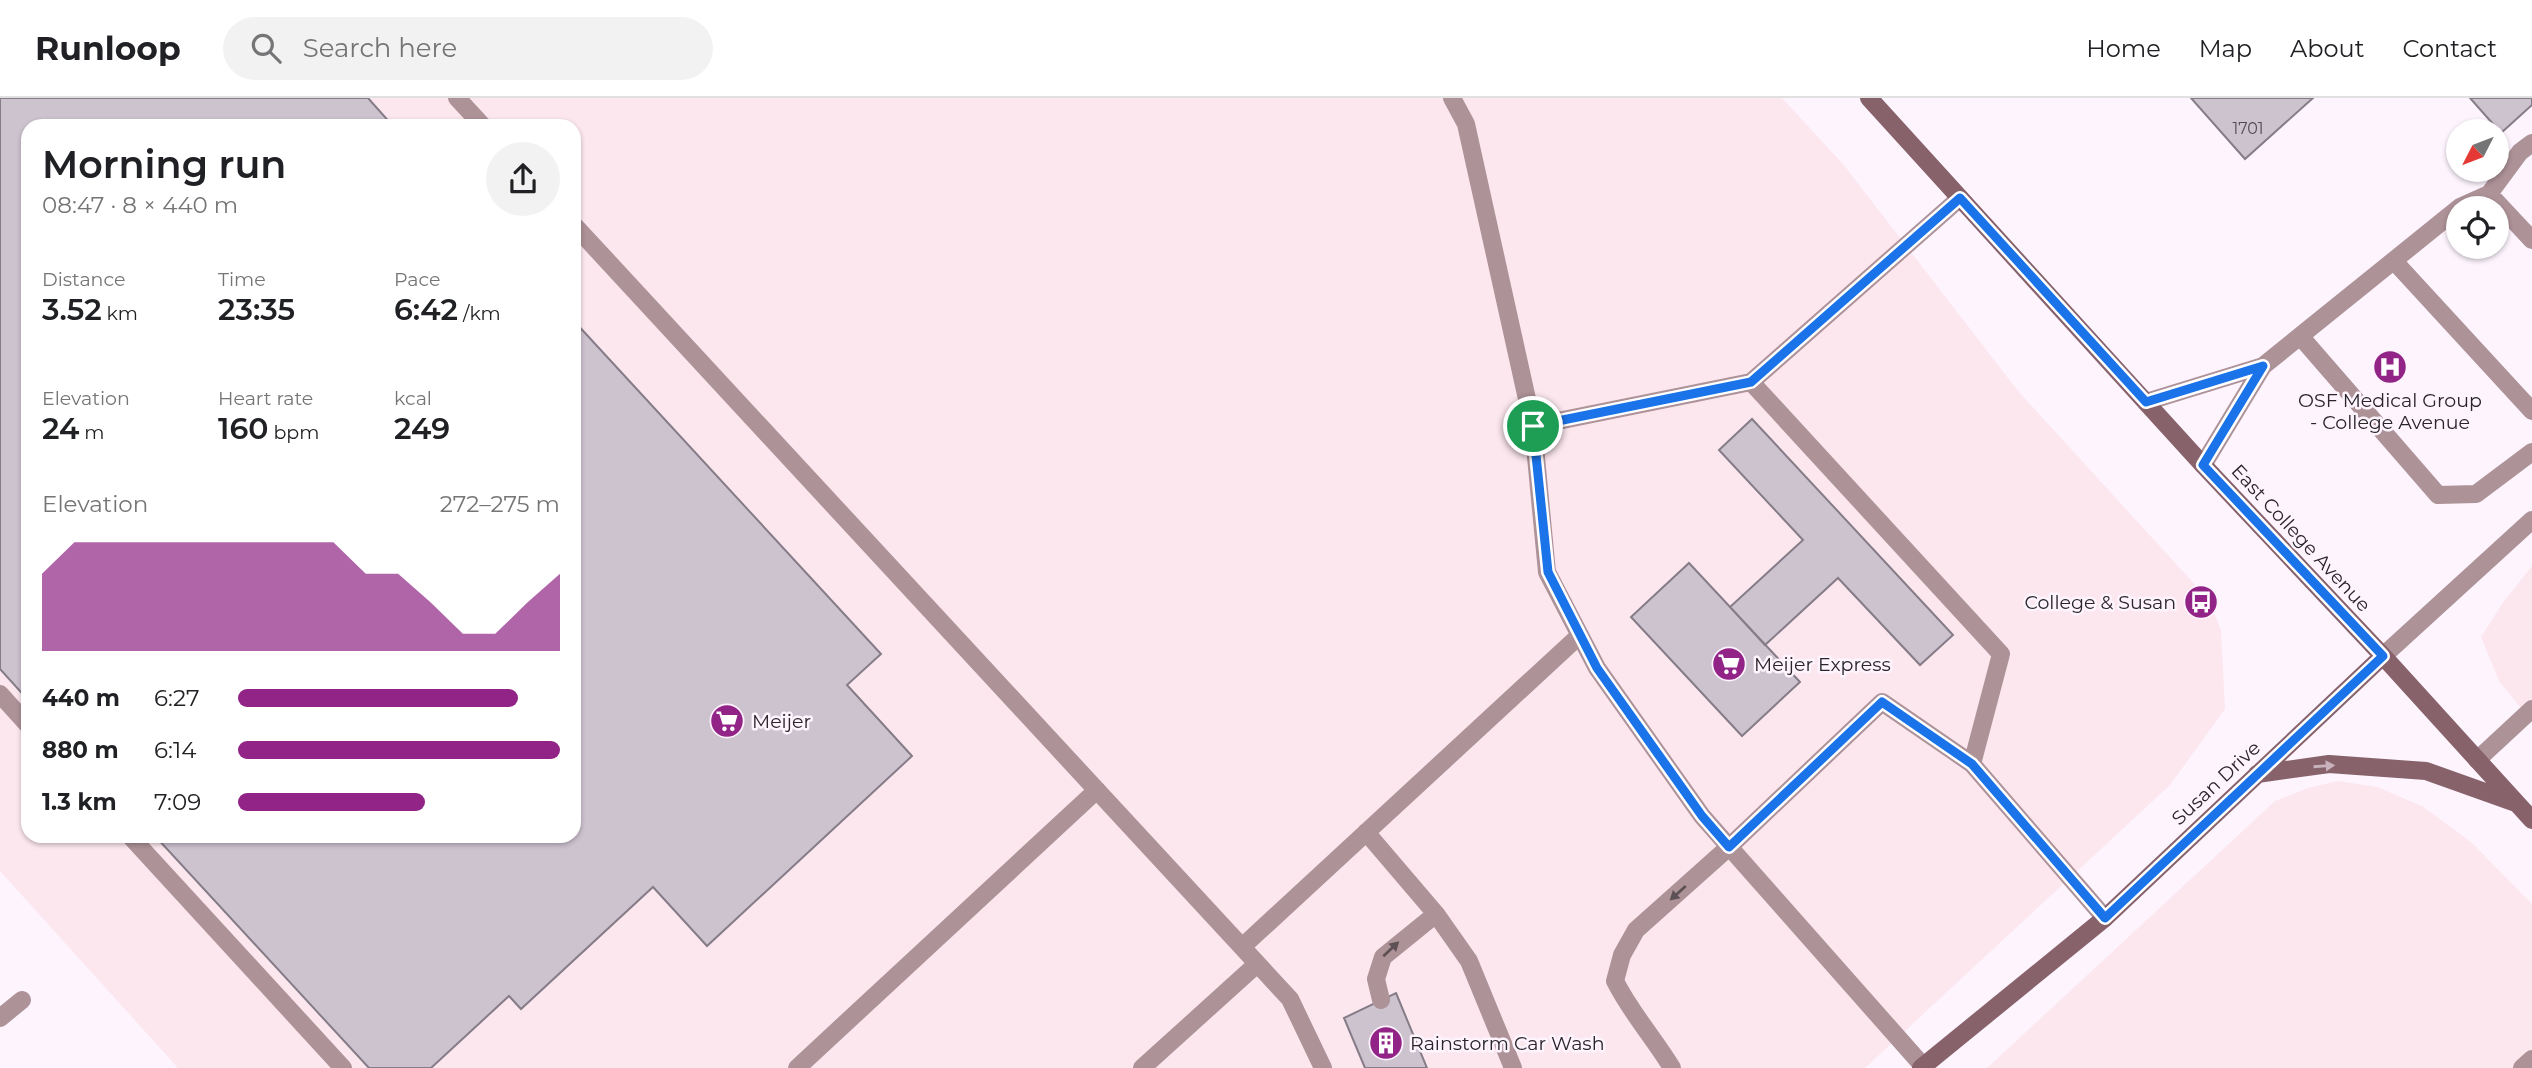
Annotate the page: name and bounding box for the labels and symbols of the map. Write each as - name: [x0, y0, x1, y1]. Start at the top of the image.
- house number: 1701: [2232, 119, 2264, 138]
- north arrow: [2446, 119, 2510, 182]
- hospital icon: OSF Medical Group - College Avenue: [2371, 348, 2409, 386]
- place label: OSF Medical Group - College Avenue: [2298, 389, 2482, 434]
- pin: [1503, 396, 1563, 456]
- street label: East College Avenue: [2227, 459, 2375, 617]
- bus stop icon: College & Susan: [2182, 583, 2220, 621]
- place label: College & Susan: [2024, 591, 2176, 614]
- supermarket icon: Meijer Express: [1710, 645, 1748, 683]
- place label: Meijer Express: [1754, 653, 1891, 676]
- supermarket icon: Meijer: [708, 702, 746, 740]
- place label: Meijer: [752, 710, 811, 733]
- street label: Susan Drive: [2167, 736, 2265, 830]
- one-way arrow: [2314, 760, 2336, 771]
- one-way arrow: [1669, 885, 1687, 901]
- one-way arrow: [1382, 941, 1400, 957]
- building icon: Rainstorm Car Wash: [1367, 1024, 1405, 1062]
- place label: Rainstorm Car Wash: [1410, 1032, 1604, 1055]

